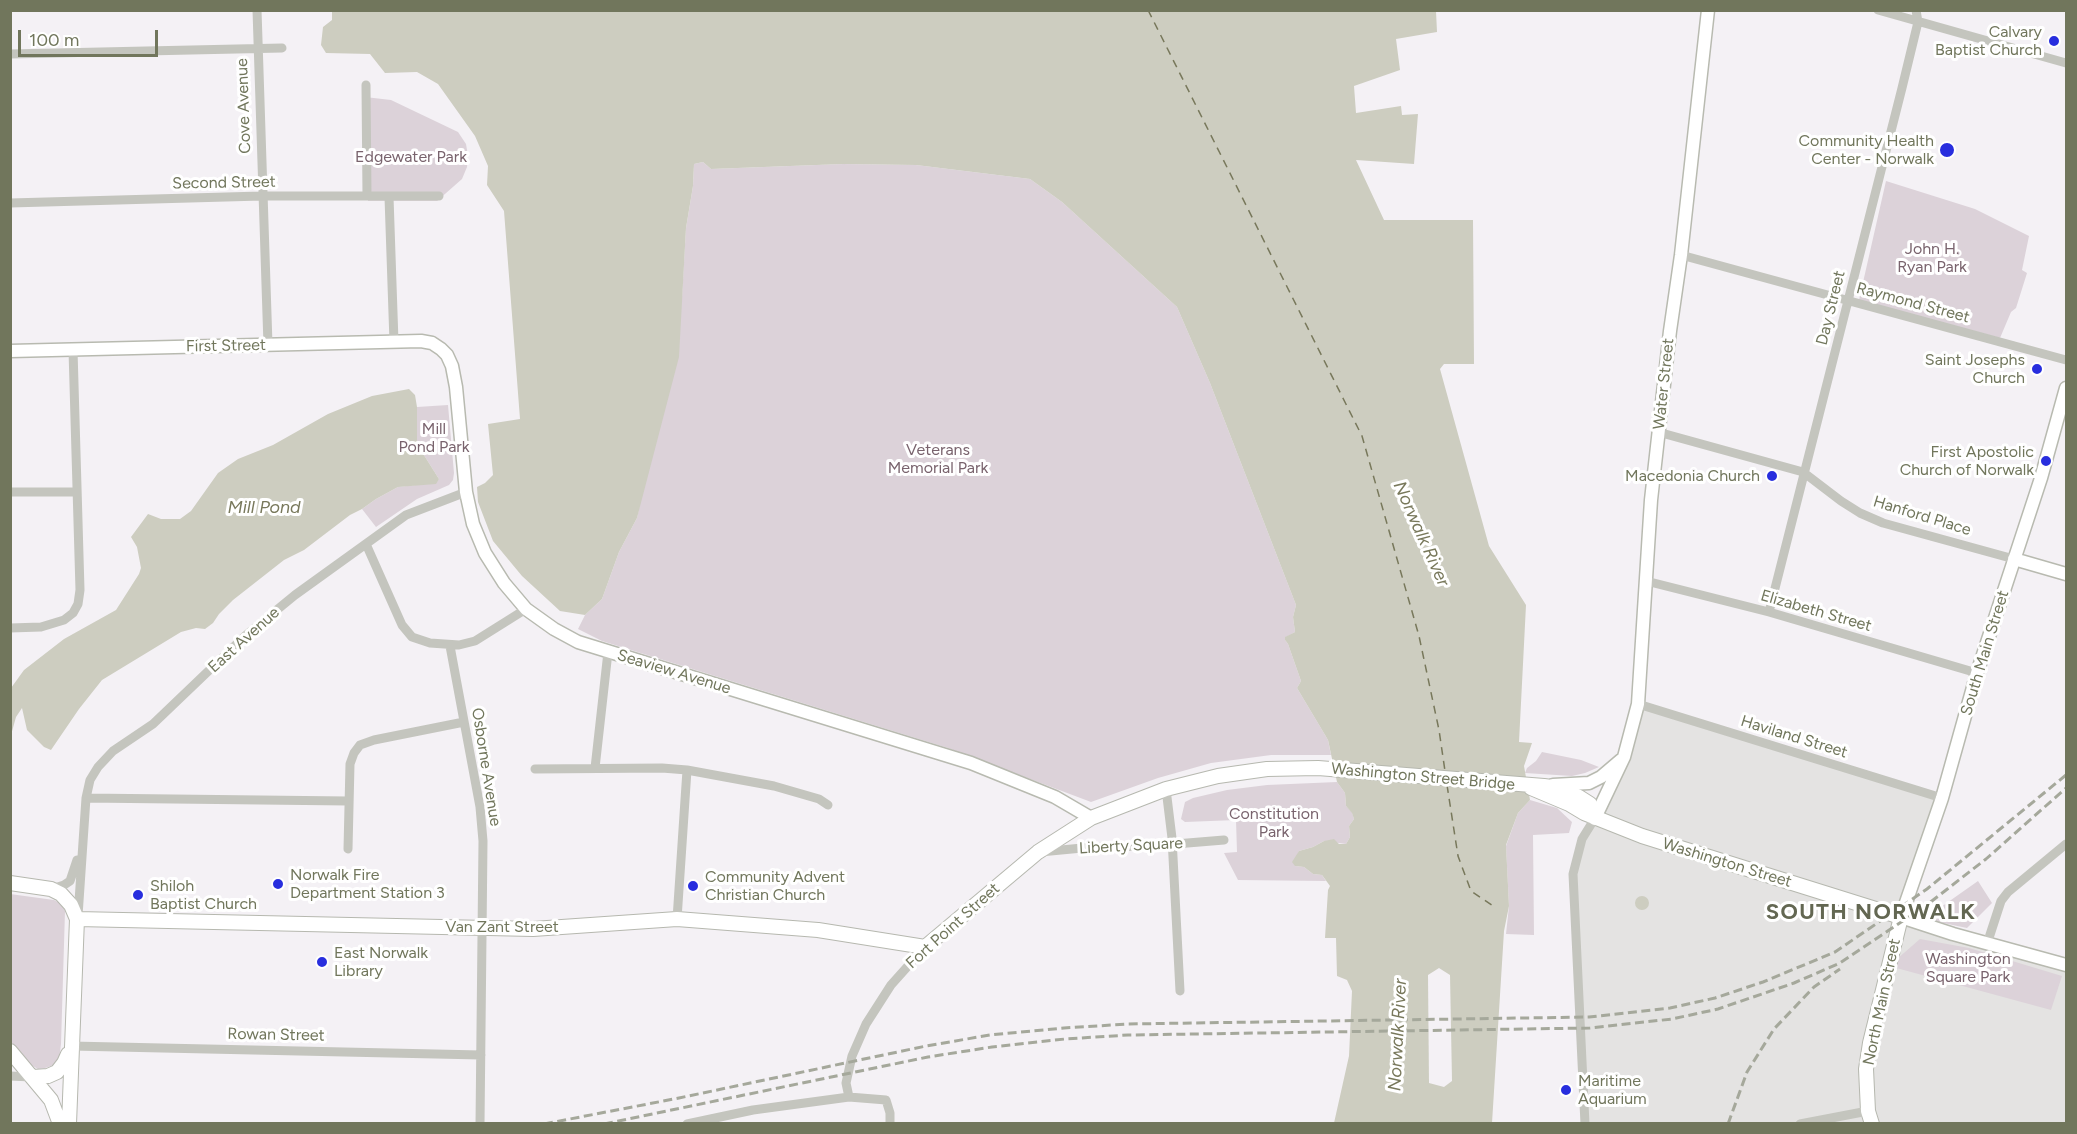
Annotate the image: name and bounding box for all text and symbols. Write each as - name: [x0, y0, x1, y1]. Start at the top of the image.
- scale bar: [21, 18, 160, 56]
- place label: Calvary Baptist Church: [1935, 22, 2042, 60]
- text: 100 m: [29, 29, 79, 51]
- marker: Calvary Baptist Church: [2047, 34, 2061, 48]
- street label: Cove Avenue: [233, 58, 255, 154]
- place label: Community Health Center - Norwalk: [1799, 131, 1934, 169]
- marker: Community Health Center - Norwalk: [1938, 141, 1956, 159]
- park label: Edgewater Park: [355, 147, 467, 167]
- street label: Second Street: [172, 172, 276, 194]
- park label: John H. Ryan Park: [1897, 239, 1967, 277]
- street label: Day Street: [1812, 269, 1850, 347]
- street label: Raymond Street: [1854, 279, 1972, 327]
- street label: First Street: [186, 336, 266, 356]
- street label: Water Street: [1650, 337, 1678, 431]
- place label: Saint Josephs Church: [1925, 350, 2025, 388]
- marker: Saint Josephs Church: [2030, 362, 2044, 376]
- park label: Mill Pond Park: [398, 419, 470, 457]
- park label: Veterans Memorial Park: [888, 440, 988, 478]
- place label: First Apostolic Church of Norwalk: [1900, 442, 2034, 480]
- marker: First Apostolic Church of Norwalk: [2039, 454, 2053, 468]
- place label: Macedonia Church: [1625, 466, 1760, 486]
- marker: Macedonia Church: [1765, 469, 1779, 483]
- water label: Norwalk River: [1388, 478, 1454, 590]
- street label: Hanford Place: [1871, 492, 1973, 540]
- water label: Mill Pond: [227, 497, 301, 519]
- street label: Elizabeth Street: [1758, 586, 1874, 636]
- street label: South Main Street: [1957, 588, 2013, 718]
- street label: East Avenue: [204, 603, 284, 677]
- street label: Seaview Avenue: [615, 646, 733, 698]
- street label: Osborne Avenue: [467, 706, 505, 828]
- street label: Haviland Street: [1738, 712, 1850, 762]
- street label: Washington Street Bridge: [1330, 759, 1516, 795]
- park label: Constitution Park: [1229, 804, 1319, 842]
- street label: Liberty Square: [1078, 834, 1184, 858]
- street label: Washington Street: [1660, 834, 1794, 892]
- place label: Norwalk Fire Department Station 3: [290, 865, 445, 903]
- place label: Community Advent Christian Church: [705, 867, 845, 905]
- place label: Shiloh Baptist Church: [150, 876, 257, 914]
- marker: Norwalk Fire Department Station 3: [271, 877, 285, 891]
- marker: Community Advent Christian Church: [686, 879, 700, 893]
- street label: Fort Point Street: [902, 879, 1004, 973]
- marker: Shiloh Baptist Church: [131, 888, 145, 902]
- district label: SOUTH NORWALK: [1766, 900, 1976, 926]
- street label: Van Zant Street: [445, 917, 559, 937]
- street label: North Main Street: [1859, 937, 1905, 1067]
- place label: East Norwalk Library: [334, 943, 428, 981]
- park label: Washington Square Park: [1925, 949, 2011, 987]
- marker: East Norwalk Library: [315, 955, 329, 969]
- water label: Norwalk River: [1384, 978, 1412, 1092]
- street label: Rowan Street: [227, 1025, 325, 1045]
- place label: Maritime Aquarium: [1578, 1071, 1647, 1109]
- marker: Maritime Aquarium: [1559, 1083, 1573, 1097]

